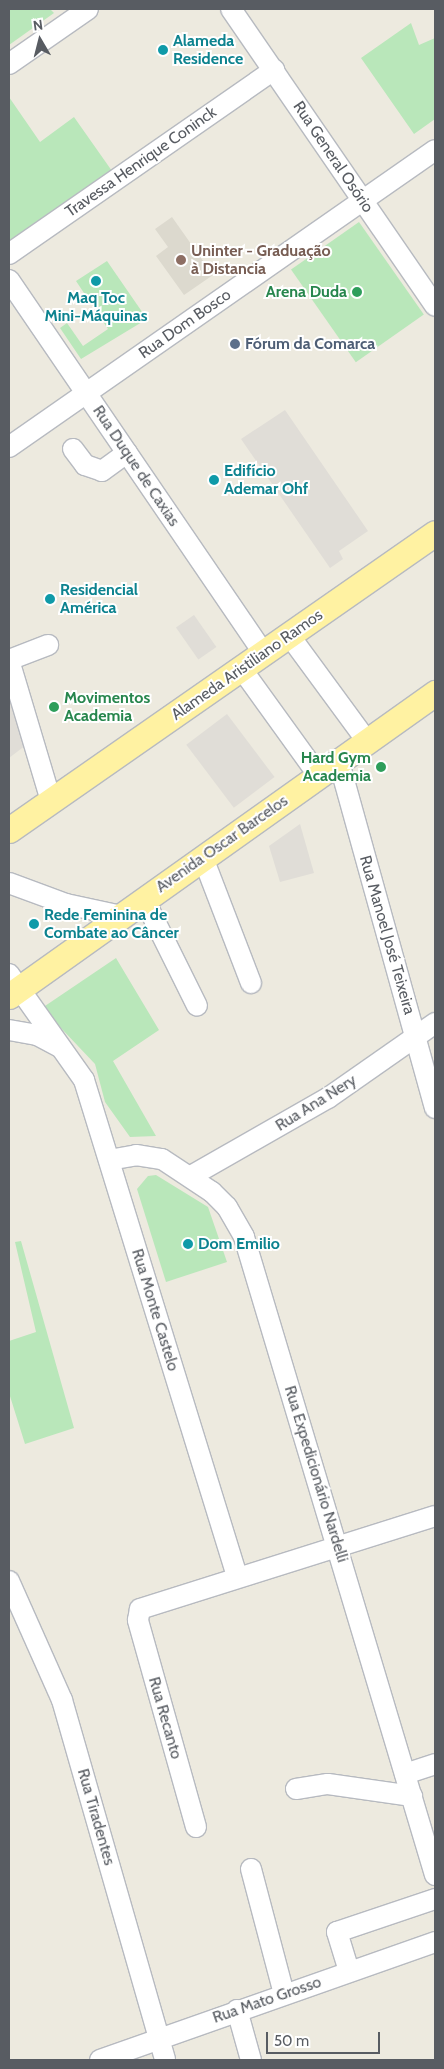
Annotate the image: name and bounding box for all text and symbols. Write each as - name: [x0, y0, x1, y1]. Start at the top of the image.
- north arrow: [15, 15, 65, 65]
- text: N: [32, 16, 44, 35]
- place label: Alameda Residence: [173, 31, 243, 69]
- marker: Alameda Residence: [157, 44, 169, 56]
- street label: Rua General Osório: [289, 98, 377, 216]
- street label: Travessa Henrique Coninck: [62, 103, 220, 221]
- place label: Uninter - Graduação à Distancia: [191, 241, 331, 279]
- marker: Uninter - Graduação à Distancia: [175, 254, 187, 266]
- marker: Maq Toc Mini-Máquinas: [90, 275, 102, 287]
- place label: Arena Duda: [266, 282, 347, 302]
- street label: Rua Dom Bosco: [135, 285, 235, 363]
- marker: Arena Duda: [351, 286, 363, 298]
- place label: Maq Toc Mini-Máquinas: [45, 288, 147, 326]
- place label: Fórum da Comarca: [245, 334, 375, 354]
- marker: Fórum da Comarca: [229, 338, 241, 350]
- street label: Rua Duque de Caxias: [88, 402, 184, 530]
- place label: Edifício Ademar Ohf: [224, 461, 308, 499]
- marker: Edifício Ademar Ohf: [208, 474, 220, 486]
- place label: Residencial América: [60, 580, 138, 618]
- marker: Residencial América: [44, 593, 56, 605]
- street label: Alameda Aristiliano Ramos: [168, 605, 326, 725]
- place label: Movimentos Academia: [64, 688, 150, 726]
- marker: Movimentos Academia: [48, 701, 60, 713]
- place label: Hard Gym Academia: [301, 748, 371, 786]
- marker: Hard Gym Academia: [375, 761, 387, 773]
- street label: Avenida Oscar Barcelos: [152, 791, 292, 897]
- street label: Rua Manoel José Teixeira: [355, 853, 419, 1017]
- place label: Rede Feminina de Combate ao Câncer: [44, 905, 179, 943]
- marker: Rede Feminina de Combate ao Câncer: [28, 918, 40, 930]
- street label: Rua Ana Nery: [272, 1071, 360, 1135]
- place label: Dom Emilio: [198, 1234, 280, 1254]
- marker: Dom Emilio: [182, 1238, 194, 1250]
- street label: Rua Monte Castelo: [127, 1247, 183, 1373]
- street label: Rua Expedicionário Nardelli: [280, 1383, 352, 1565]
- street label: Rua Recanto: [144, 1675, 186, 1761]
- street label: Rua Tiradentes: [73, 1767, 119, 1867]
- street label: Rua Mato Grosso: [210, 1972, 324, 2028]
- scale bar: [269, 2022, 383, 2054]
- text: 50 m: [274, 2032, 309, 2050]

